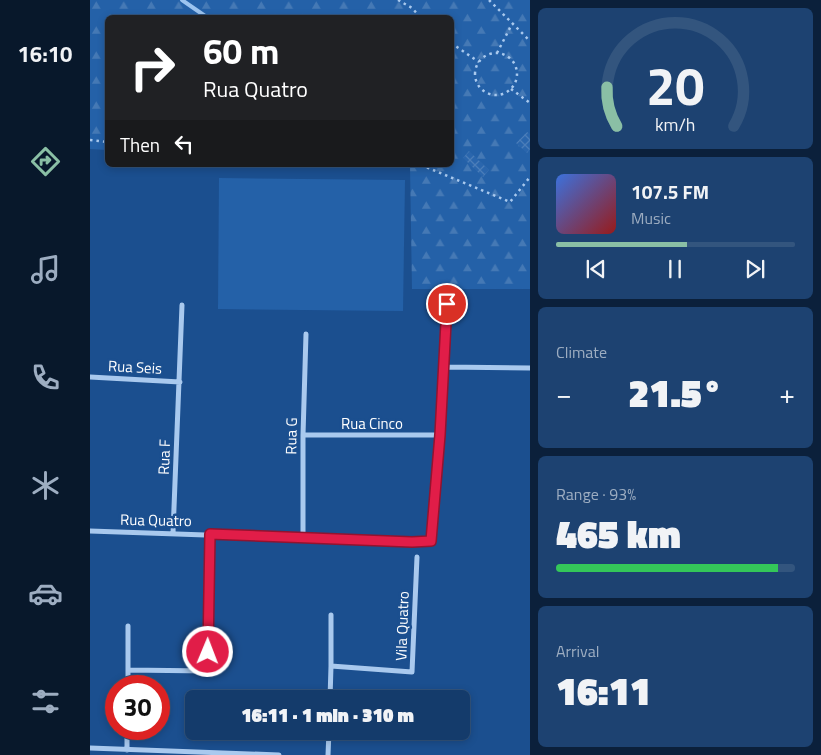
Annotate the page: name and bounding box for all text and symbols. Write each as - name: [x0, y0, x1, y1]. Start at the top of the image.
- text: 60 m: [203, 24, 279, 78]
- icon: right: [120, 35, 185, 100]
- text: 16:10: [18, 37, 72, 71]
- text: 20: [646, 46, 705, 125]
- text: Rua Quatro: [203, 72, 308, 106]
- text: km/h: [655, 111, 696, 138]
- text: Then: [120, 130, 160, 159]
- icon: left: [170, 130, 198, 158]
- icon: directions: [28, 144, 63, 179]
- text: 107.5 FM: [631, 177, 709, 206]
- text: Music: [631, 206, 671, 230]
- icon: music: [28, 252, 63, 287]
- icon: previous: [582, 255, 610, 283]
- icon: pause: [661, 255, 689, 283]
- icon: next: [741, 255, 769, 283]
- pin: [426, 283, 468, 325]
- icon: arrive: [433, 290, 461, 318]
- text: Climate: [556, 340, 607, 364]
- street label: Rua Seis: [107, 354, 163, 380]
- icon: phone: [28, 360, 63, 395]
- text: 21.5°: [628, 364, 723, 422]
- text: −: [556, 372, 572, 415]
- text: +: [779, 372, 795, 415]
- street label: Rua Cinco: [341, 412, 403, 435]
- street label: Rua G: [279, 417, 303, 455]
- street label: Rua F: [152, 439, 176, 475]
- icon: climate: [28, 468, 63, 503]
- text: Range · 93%: [556, 482, 636, 506]
- text: 465 km: [556, 505, 681, 563]
- street label: Rua Quatro: [120, 508, 192, 532]
- icon: car: [28, 576, 63, 611]
- street label: Vila Quatro: [389, 591, 415, 661]
- position arrow: [181, 625, 233, 677]
- text: Arrival: [556, 639, 599, 663]
- text: 16:11: [556, 662, 651, 720]
- speed limit sign: 30: [105, 675, 170, 740]
- icon: filters: [28, 684, 63, 719]
- text: 16:11 · 1 min · 310 m: [241, 700, 414, 729]

